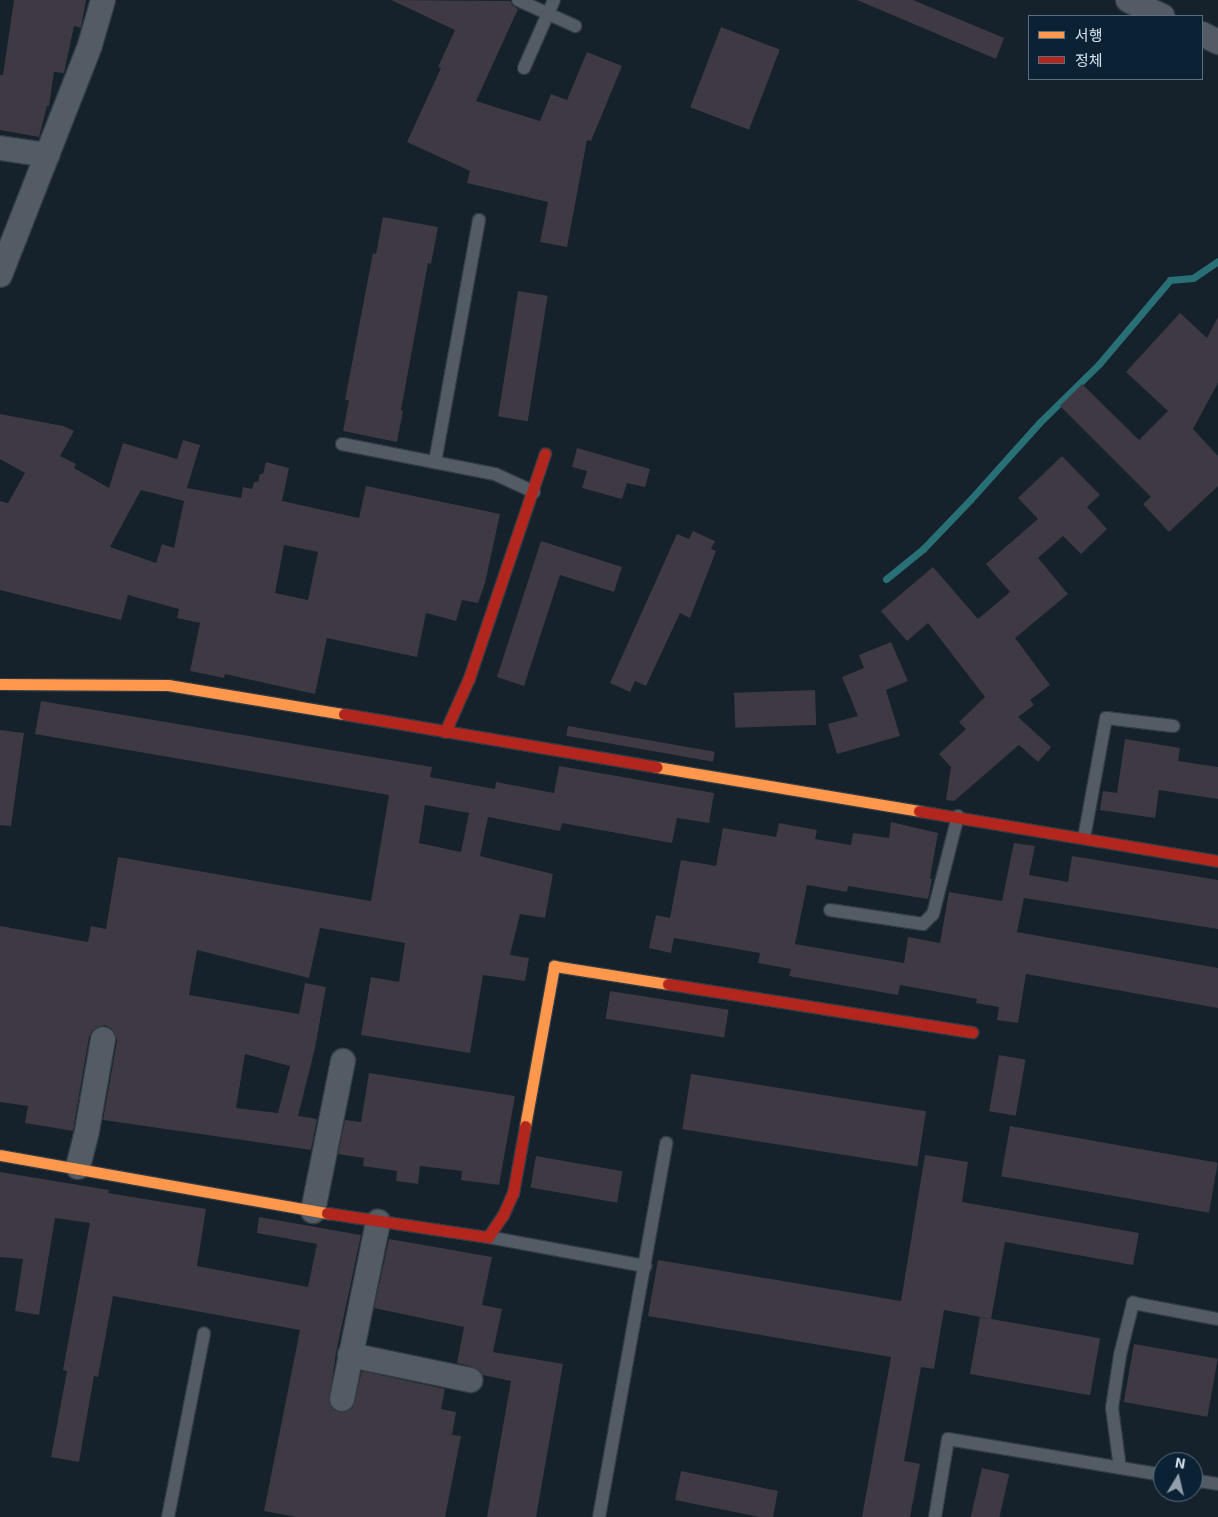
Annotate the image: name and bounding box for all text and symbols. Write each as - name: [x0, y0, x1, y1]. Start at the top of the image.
- legend: [1028, 15, 1203, 80]
- text: 서행: [1075, 26, 1103, 44]
- text: 정체: [1075, 51, 1103, 69]
- north arrow: [1153, 1452, 1203, 1502]
- text: N: [1174, 1453, 1187, 1472]

